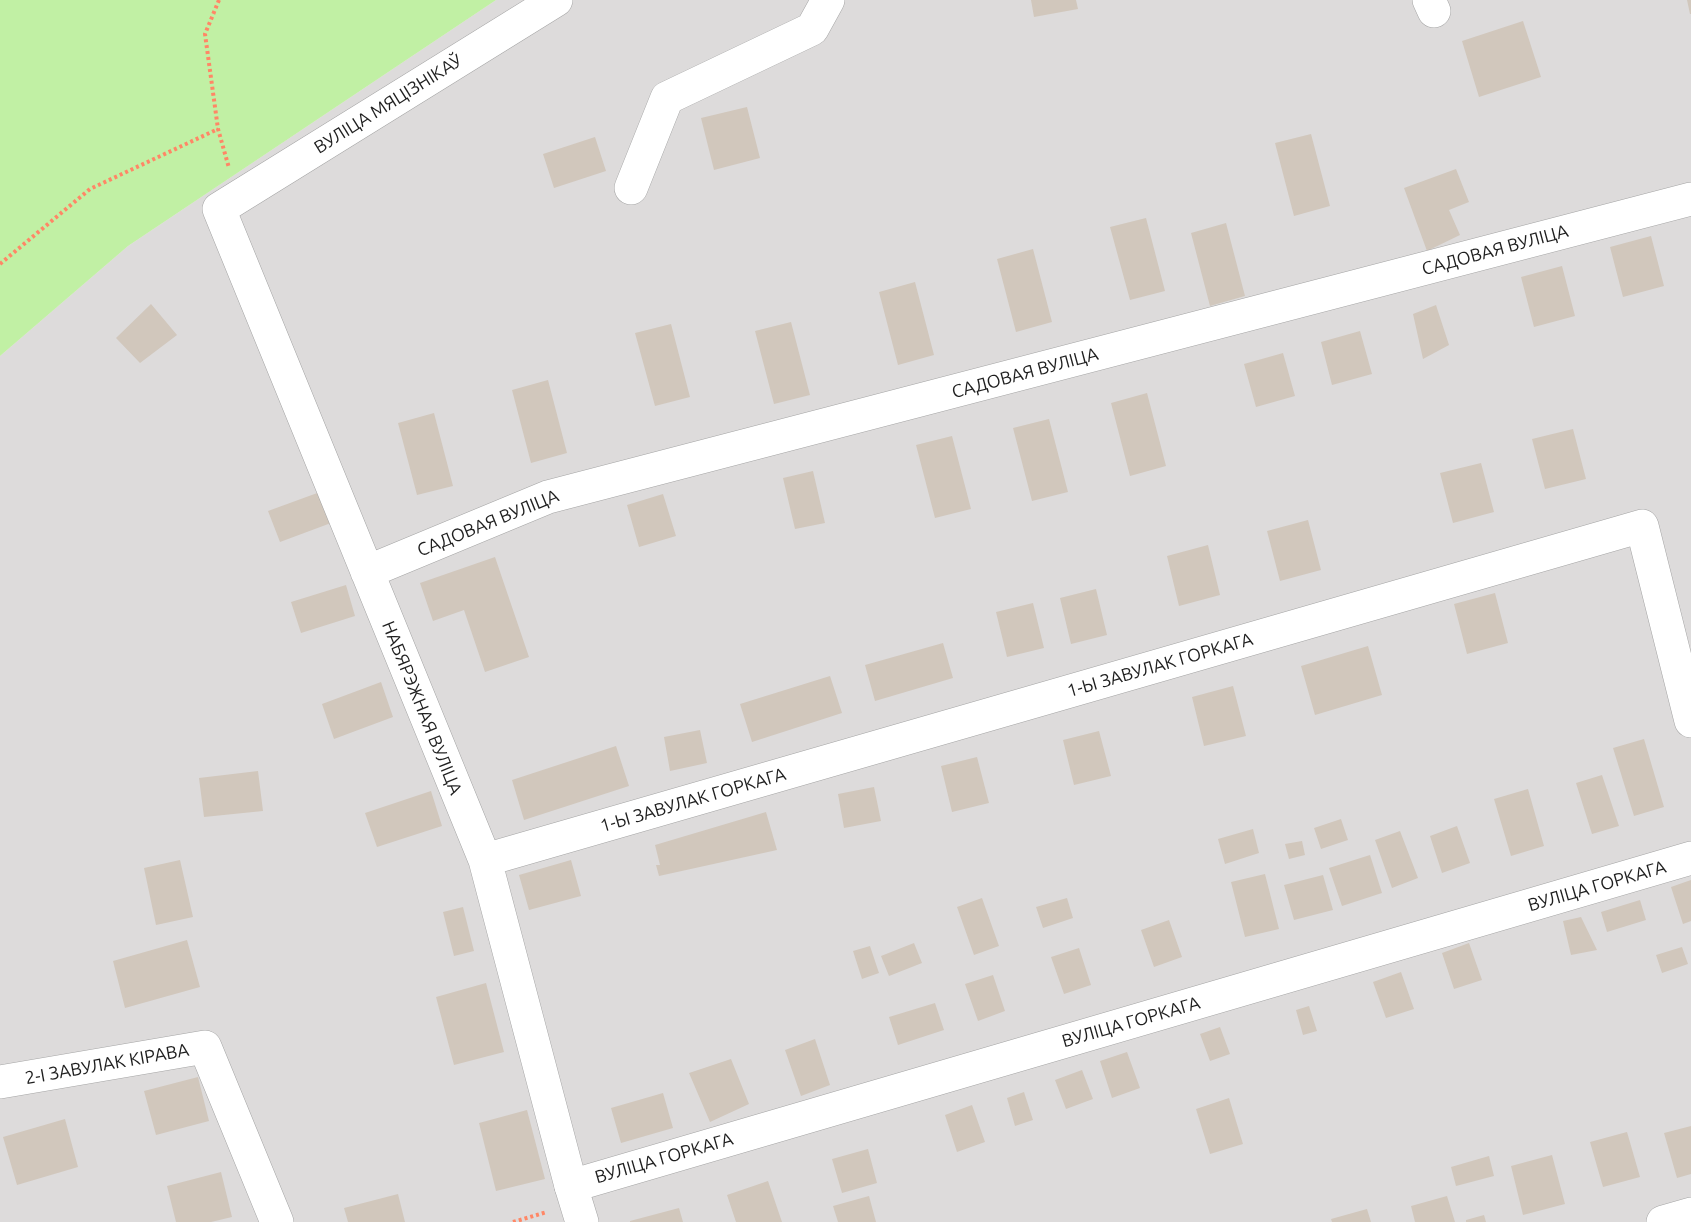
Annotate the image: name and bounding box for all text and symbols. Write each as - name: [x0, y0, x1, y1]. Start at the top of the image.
- street label: ВУЛІЦА МЯЦІЗНІКАЎ: [310, 50, 466, 158]
- street label: САДОВАЯ ВУЛІЦА: [1419, 220, 1571, 280]
- street label: САДОВАЯ ВУЛІЦА: [949, 343, 1101, 403]
- street label: САДОВАЯ ВУЛІЦА: [414, 485, 562, 561]
- street label: НАБЯРЭЖНАЯ ВУЛІЦА: [377, 618, 467, 798]
- street label: 1-Ы ЗАВУЛАК ГОРКАГА: [1065, 628, 1255, 702]
- street label: 1-Ы ЗАВУЛАК ГОРКАГА: [598, 763, 788, 837]
- street label: ВУЛІЦА ГОРКАГА: [1525, 856, 1669, 916]
- street label: ВУЛІЦА ГОРКАГА: [1059, 992, 1203, 1052]
- street label: 2-І ЗАВУЛАК КІРАВА: [23, 1039, 191, 1089]
- street label: ВУЛІЦА ГОРКАГА: [592, 1128, 736, 1188]

